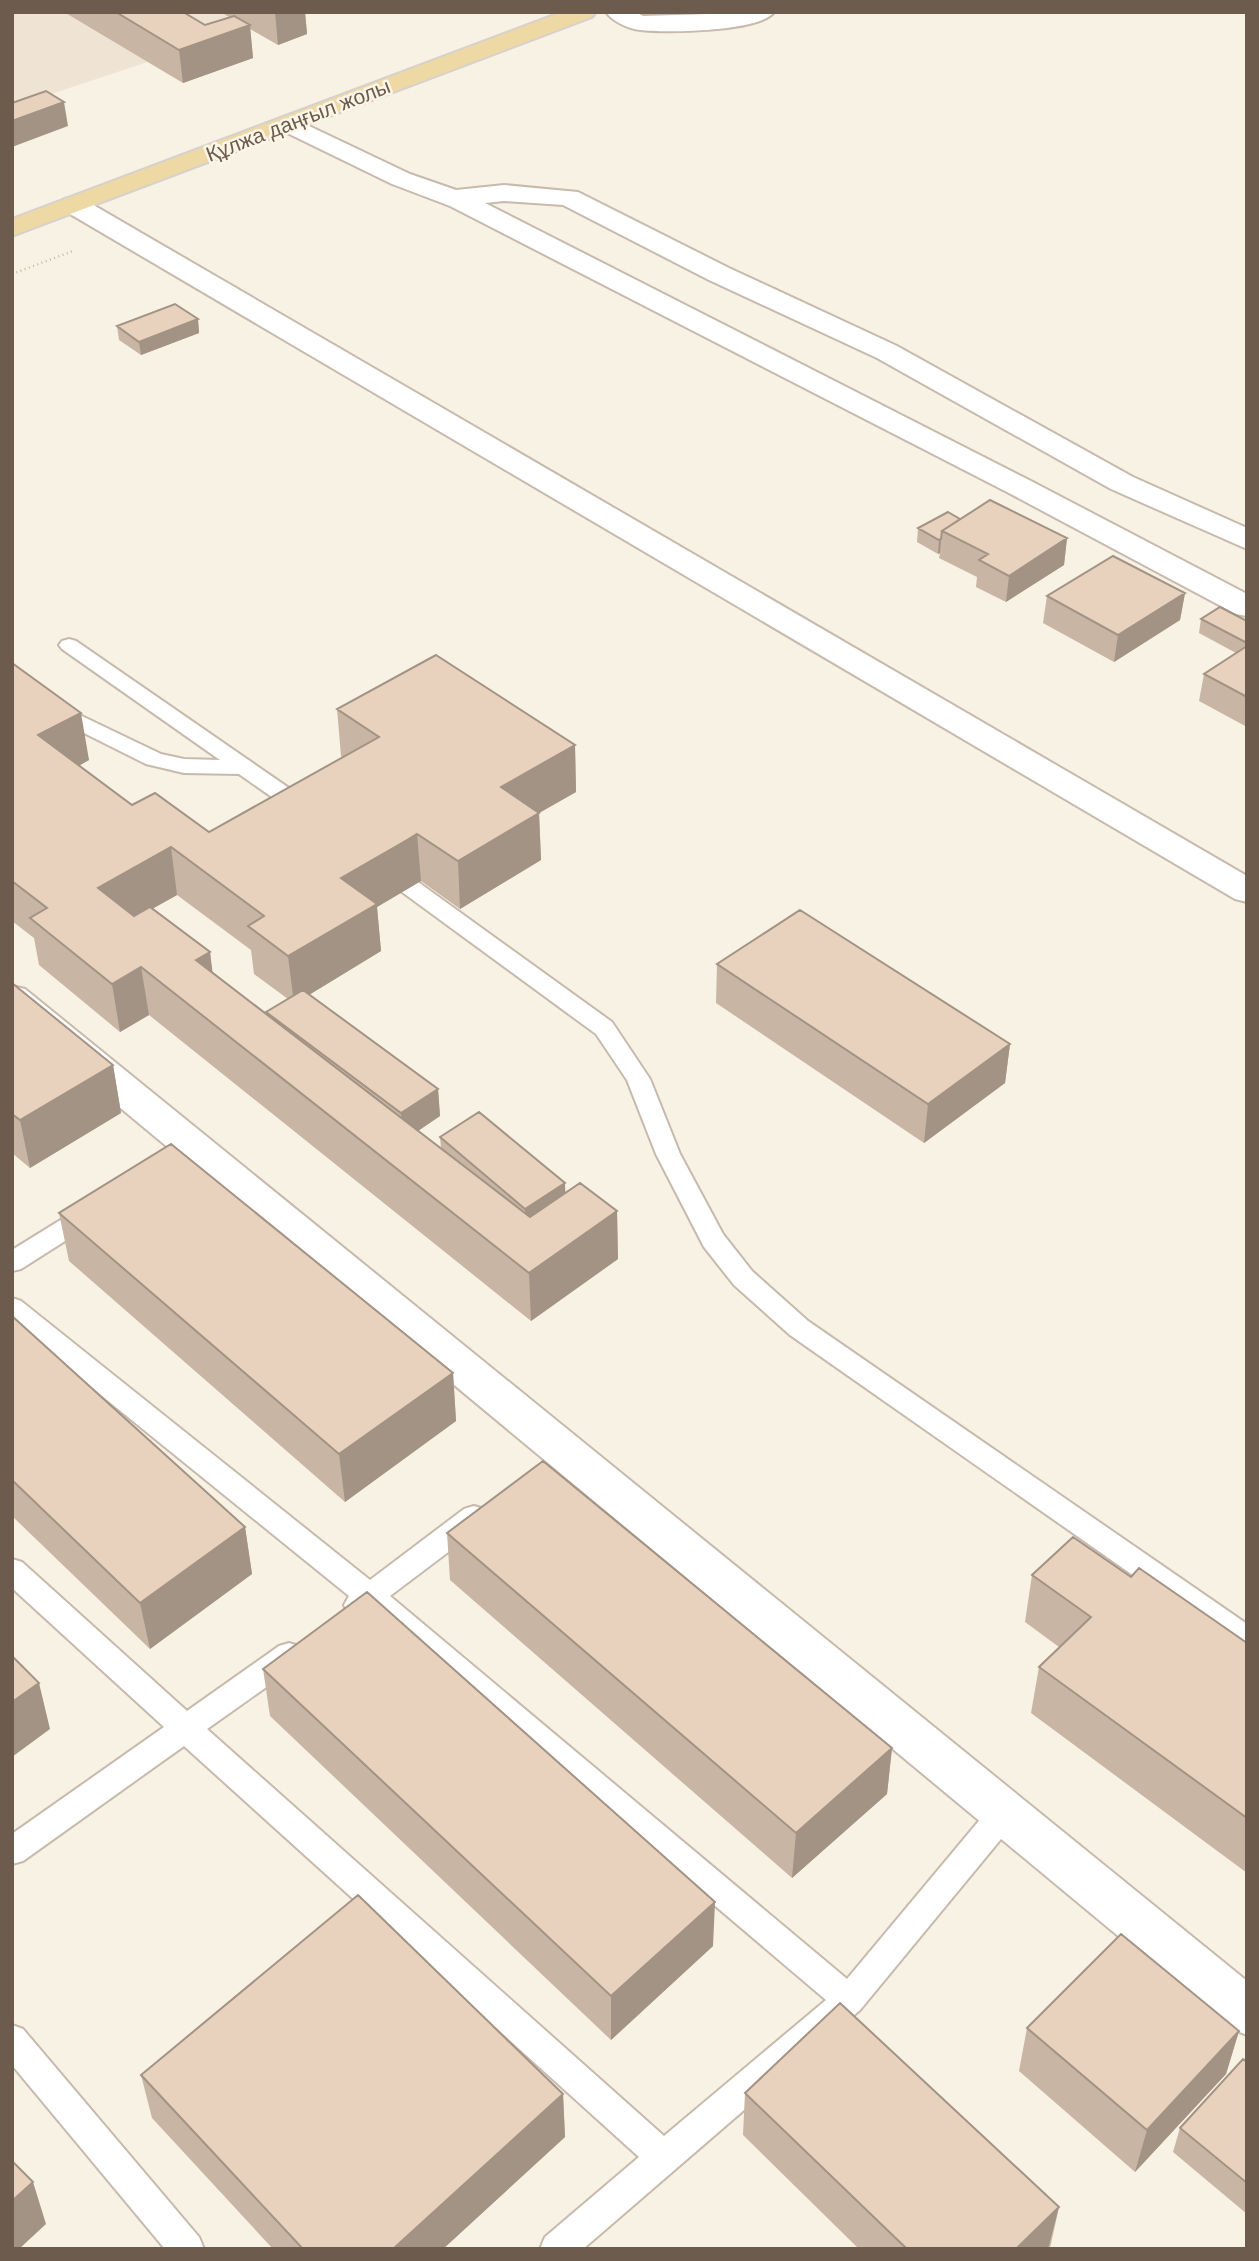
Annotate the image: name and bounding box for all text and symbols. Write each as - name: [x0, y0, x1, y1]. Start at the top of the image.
- street label: Құлжа даңғыл жолы: [203, 74, 393, 166]

